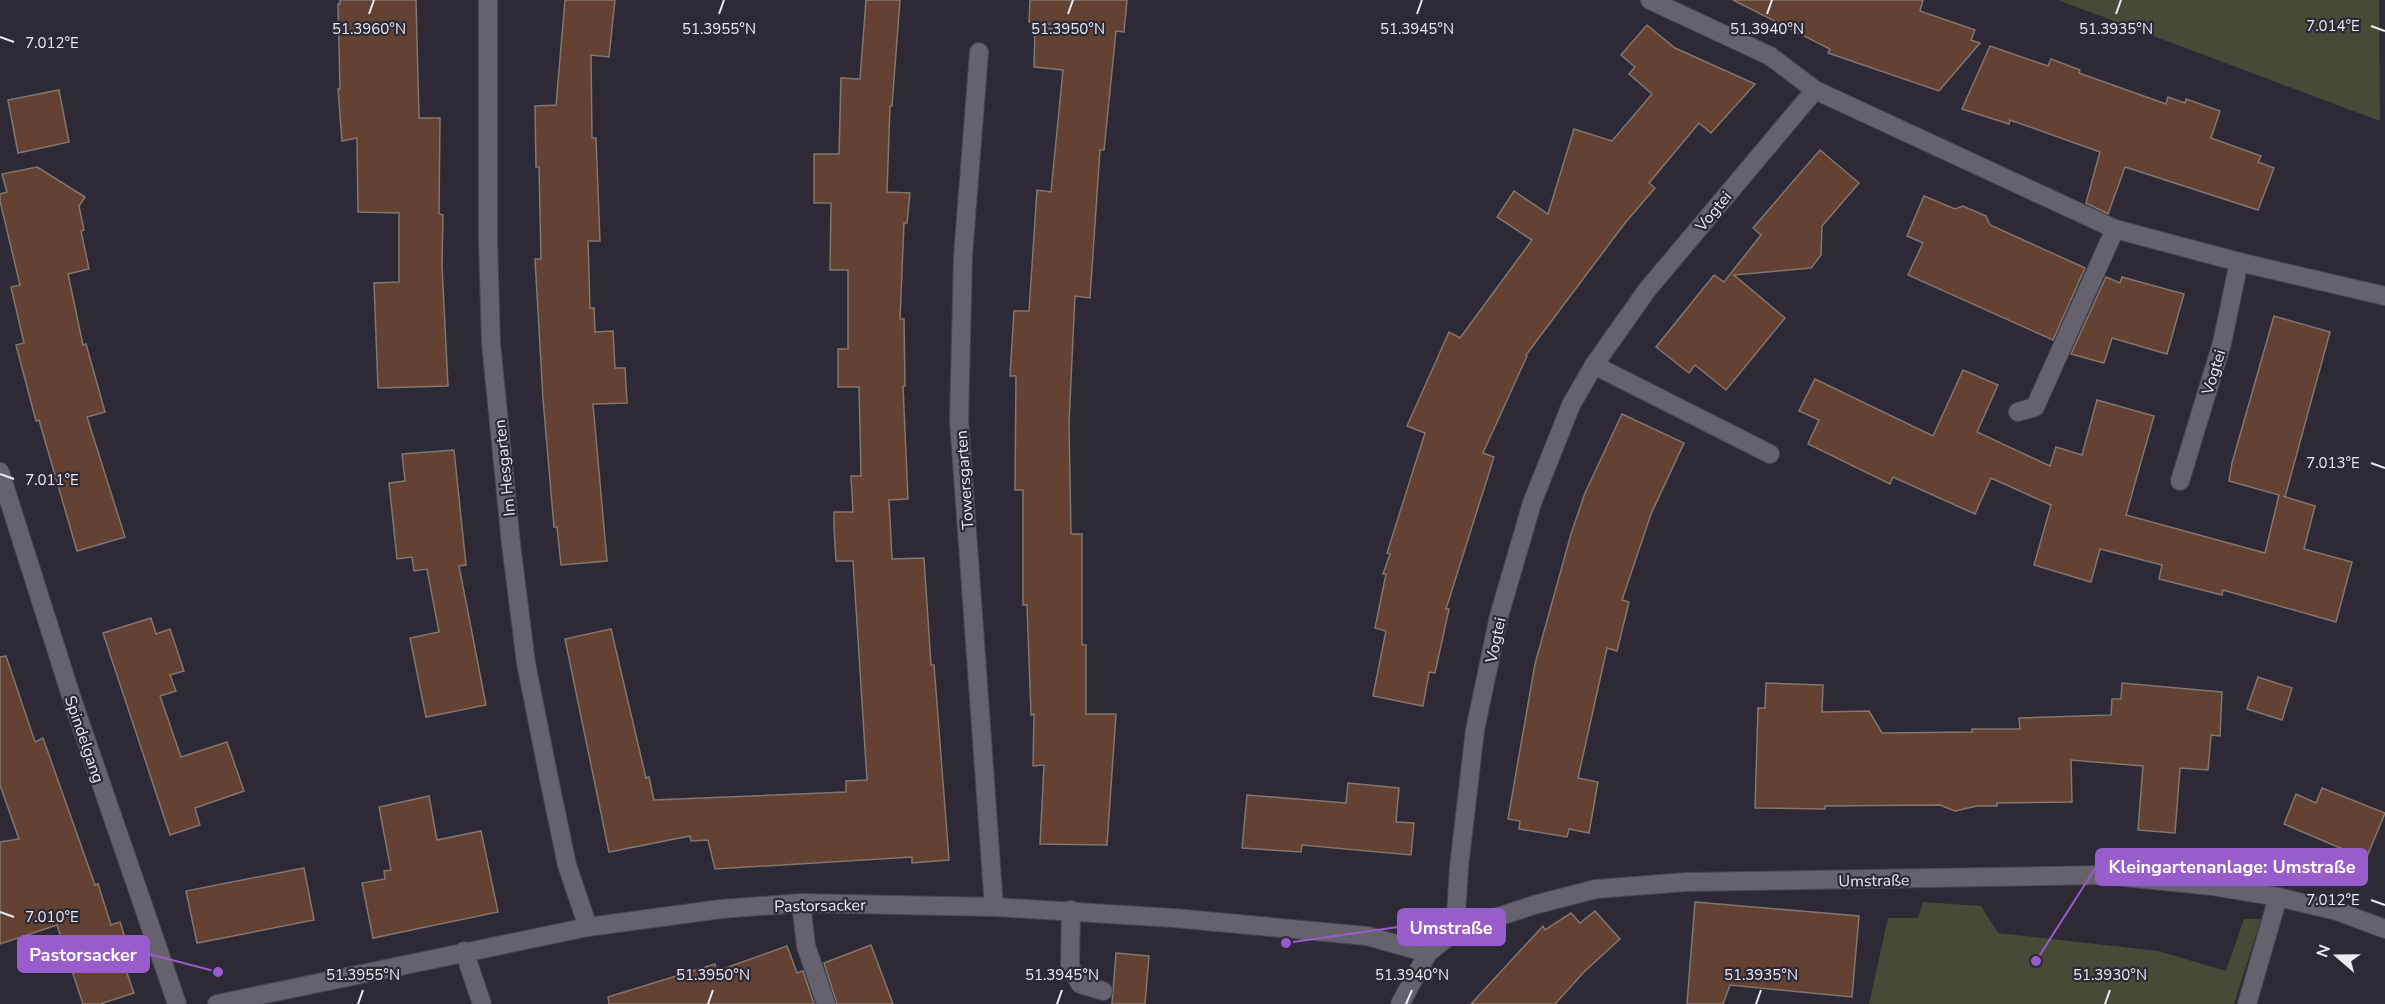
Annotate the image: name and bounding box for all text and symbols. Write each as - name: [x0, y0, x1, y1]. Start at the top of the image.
- text: 7.014°E: [2306, 16, 2360, 36]
- text: 51.3960°N: [332, 19, 406, 39]
- text: 51.3955°N: [682, 19, 756, 39]
- text: 51.3950°N: [1031, 19, 1105, 39]
- text: 51.3945°N: [1380, 19, 1454, 39]
- text: 51.3940°N: [1730, 19, 1804, 39]
- text: 51.3935°N: [2079, 19, 2153, 39]
- text: 7.012°E: [25, 33, 79, 53]
- street label: Vogtei: [1690, 187, 1737, 237]
- street label: Vogtei: [2196, 347, 2231, 399]
- street label: Im Hesgarten: [489, 418, 521, 517]
- street label: Towersgarten: [951, 430, 979, 530]
- text: 7.013°E: [2306, 453, 2360, 473]
- text: 7.011°E: [25, 470, 79, 490]
- street label: Vogtei: [1480, 615, 1512, 666]
- street label: Spindelgang: [59, 693, 109, 786]
- callout: Kleingartenanlage: Umstraße: [2096, 849, 2367, 885]
- text: Kleingartenanlage: Umstraße: [2109, 855, 2356, 879]
- street label: Umstraße: [1838, 869, 1910, 893]
- text: 7.012°E: [2306, 890, 2360, 910]
- street label: Pastorsacker: [774, 894, 866, 918]
- text: 7.010°E: [25, 907, 79, 927]
- callout: Umstraße: [1398, 909, 1505, 945]
- text: Umstraße: [1410, 916, 1493, 940]
- north arrow: [2307, 926, 2367, 986]
- callout: Pastorsacker: [18, 936, 149, 972]
- text: N: [2311, 942, 2336, 961]
- text: Pastorsacker: [29, 943, 137, 967]
- text: 51.3955°N: [326, 965, 400, 985]
- text: 51.3950°N: [676, 965, 750, 985]
- text: 51.3945°N: [1025, 965, 1099, 985]
- text: 51.3940°N: [1375, 965, 1449, 985]
- text: 51.3935°N: [1724, 965, 1798, 985]
- text: 51.3930°N: [2073, 965, 2147, 985]

